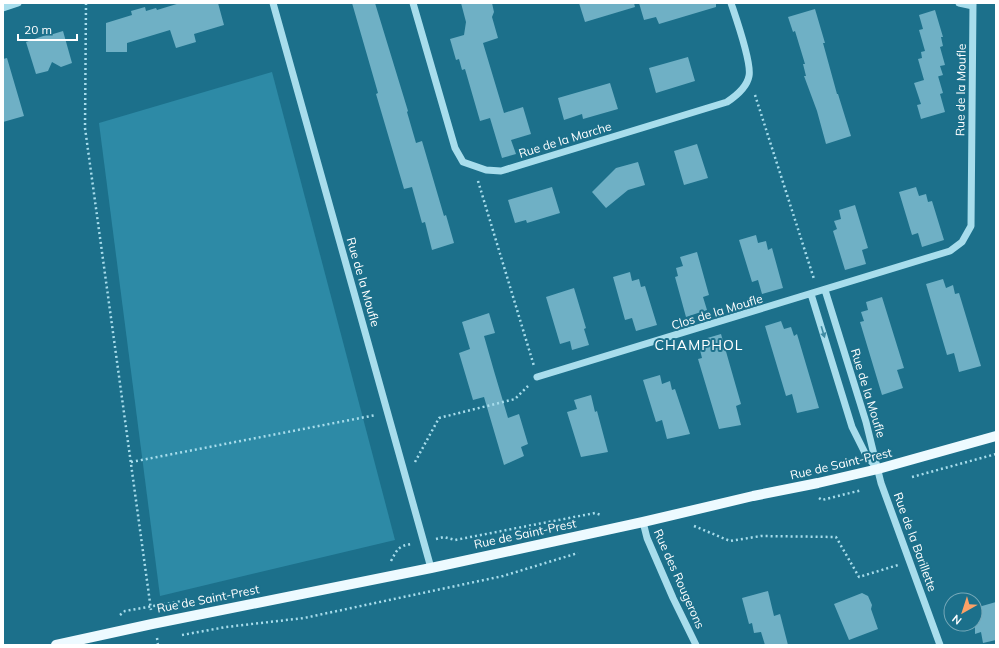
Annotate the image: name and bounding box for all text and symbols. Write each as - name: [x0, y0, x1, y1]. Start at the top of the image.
- scale bar: [18, 16, 77, 42]
- text: 20 m: [24, 22, 52, 37]
- street label: Rue de la Moufle: [952, 44, 969, 136]
- street label: Rue de la Marche: [517, 118, 613, 161]
- street label: Rue de la Moufle: [344, 235, 383, 328]
- street label: Clos de la Moufle: [669, 291, 764, 333]
- one-way arrow: [820, 326, 826, 338]
- district label: CHAMPHOL: [655, 336, 743, 354]
- street label: Rue de la Moufle: [848, 346, 889, 439]
- street label: Rue de Saint-Prest: [788, 444, 893, 483]
- street label: Rue de la Barillette: [891, 490, 940, 593]
- street label: Rue de Saint-Prest: [472, 515, 577, 552]
- street label: Rue des Rougerons: [651, 527, 708, 631]
- street label: Rue de Saint-Prest: [155, 581, 260, 616]
- north arrow: [943, 592, 983, 632]
- text: N: [949, 612, 964, 628]

